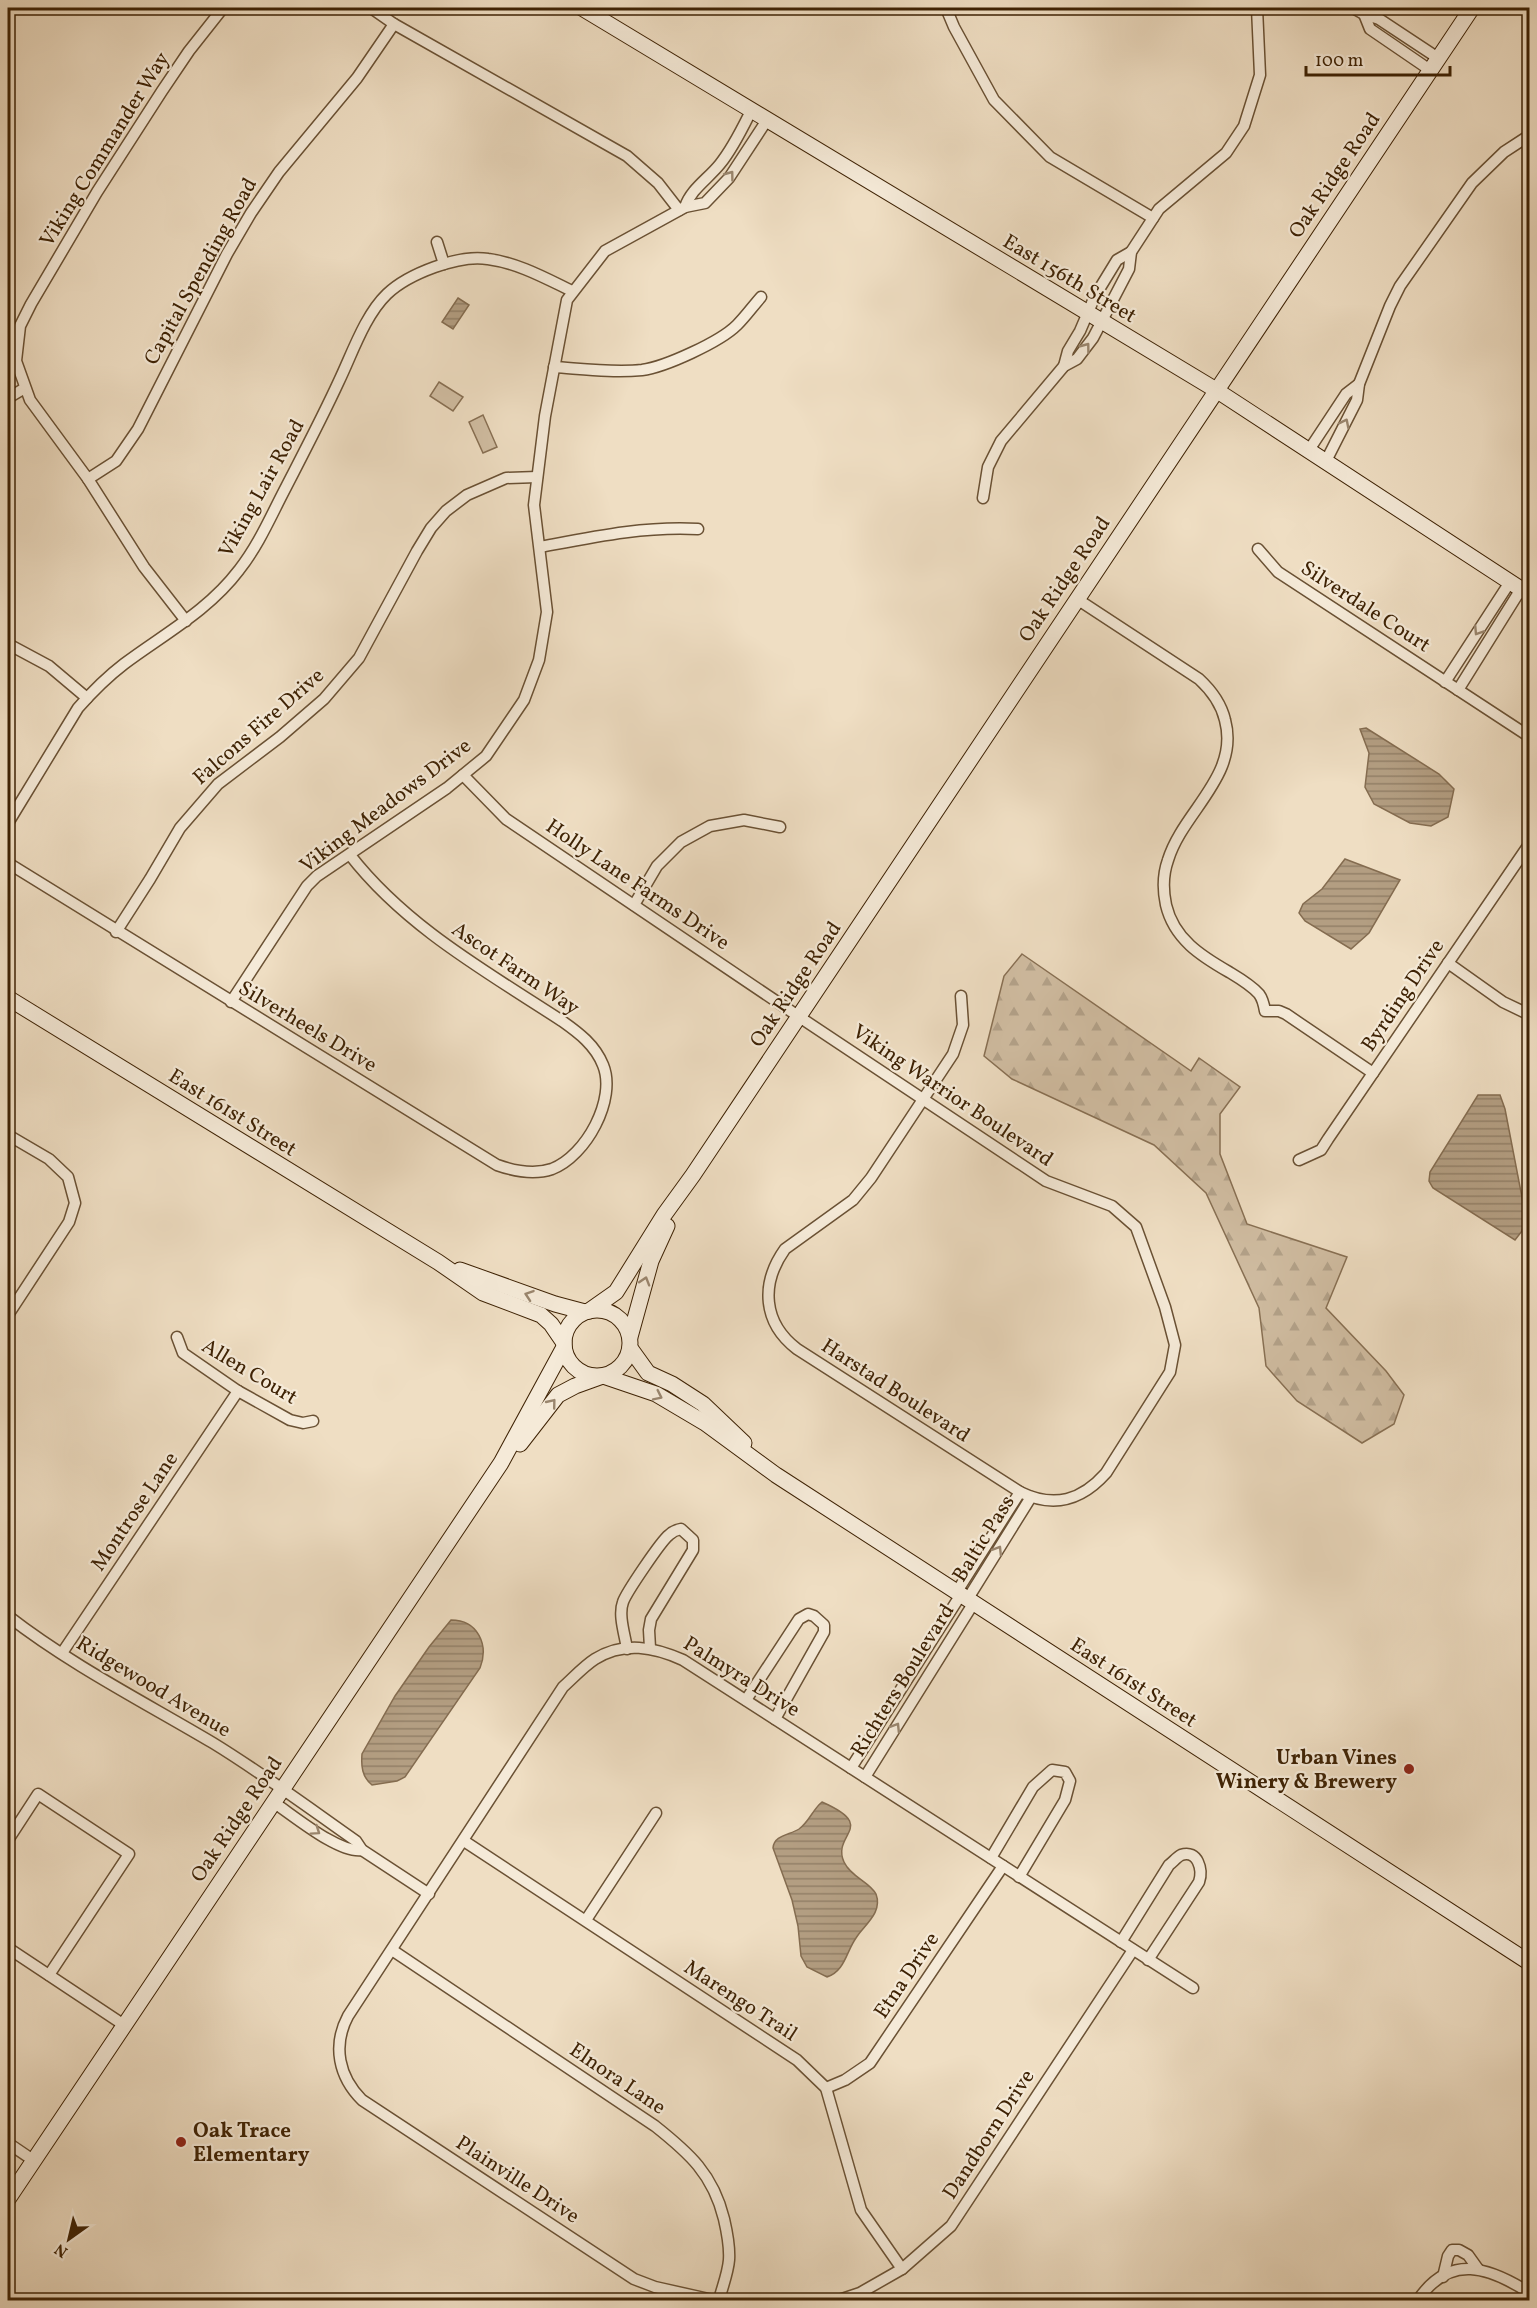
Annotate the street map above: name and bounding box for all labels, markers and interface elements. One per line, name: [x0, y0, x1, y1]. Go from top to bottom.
scale bar: [1306, 39, 1450, 77]
street label: Viking Commander Way: [33, 46, 177, 253]
text: 100 m: [1315, 49, 1364, 74]
street label: Oak Ridge Road: [1282, 107, 1388, 245]
one-way arrow: [723, 171, 734, 182]
street label: Capital Spending Road: [138, 173, 265, 371]
street label: East 156th Street: [997, 228, 1142, 331]
one-way arrow: [1079, 343, 1090, 354]
street label: Viking Lair Road: [212, 414, 312, 563]
one-way arrow: [1338, 419, 1349, 430]
street label: Oak Ridge Road: [1012, 511, 1118, 649]
street label: Silverdale Court: [1295, 554, 1436, 660]
one-way arrow: [1475, 625, 1486, 636]
street label: Falcons Fire Drive: [187, 662, 331, 792]
street label: Viking Meadows Drive: [294, 732, 478, 880]
street label: Holly Lane Farms Drive: [539, 813, 735, 958]
street label: Ascot Farm Way: [445, 916, 585, 1023]
street label: Oak Ridge Road: [743, 916, 849, 1054]
street label: Byrding Drive: [1355, 934, 1452, 1058]
street label: Silverheels Drive: [232, 974, 382, 1080]
street label: Viking Warrior Boulevard: [846, 1018, 1058, 1174]
street label: East 161st Street: [163, 1062, 302, 1164]
one-way arrow: [638, 1276, 650, 1287]
one-way arrow: [525, 1290, 535, 1303]
street label: Allen Court: [196, 1332, 303, 1412]
street label: Harstad Boulevard: [815, 1332, 975, 1450]
one-way arrow: [651, 1389, 662, 1401]
one-way arrow: [545, 1399, 556, 1410]
street label: Montrose Lane: [85, 1446, 186, 1577]
street label: Baltic Pass: [946, 1490, 1022, 1588]
one-way arrow: [991, 1546, 1002, 1557]
street label: Richters Boulevard: [844, 1599, 962, 1763]
street label: Ridgewood Avenue: [70, 1629, 236, 1745]
street label: Palmyra Drive: [677, 1630, 805, 1725]
street label: East 161st Street: [1064, 1631, 1202, 1735]
one-way arrow: [888, 1723, 900, 1733]
place label: Urban Vines Winery & Brewery: [1216, 1744, 1397, 1797]
street label: Oak Ridge Road: [184, 1751, 290, 1889]
marker: Urban Vines Winery & Brewery: [1402, 1762, 1416, 1776]
one-way arrow: [310, 1823, 320, 1835]
street label: Etna Drive: [868, 1927, 947, 2025]
street label: Marengo Trail: [678, 1954, 803, 2049]
street label: Elnora Lane: [563, 2036, 671, 2122]
street label: Dandborn Drive: [936, 2064, 1042, 2205]
place label: Oak Trace Elementary: [193, 2117, 310, 2170]
street label: Plainville Drive: [450, 2129, 585, 2231]
marker: Oak Trace Elementary: [174, 2135, 188, 2149]
north arrow: [39, 2209, 99, 2269]
text: N: [50, 2237, 73, 2262]

